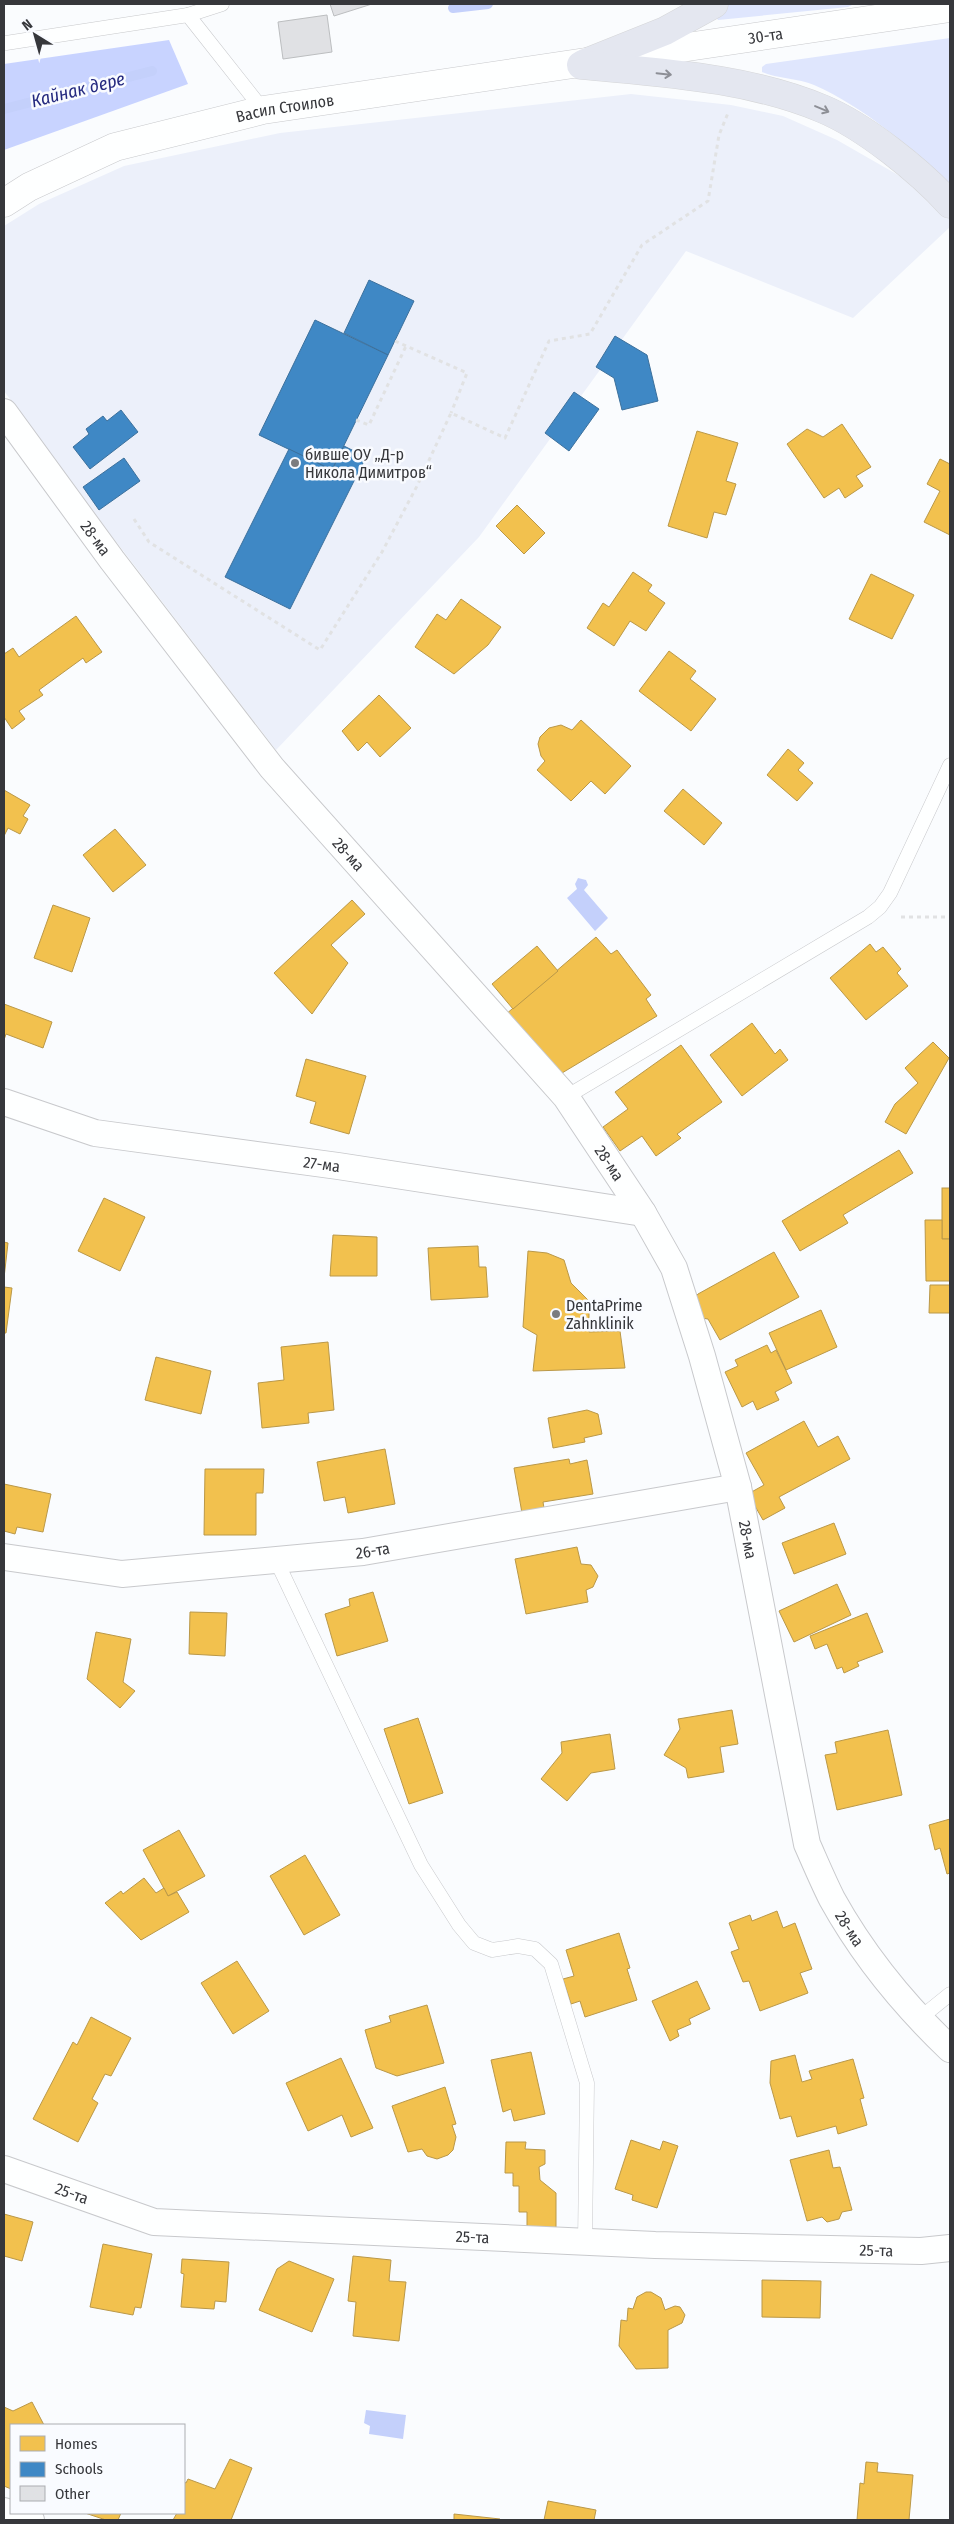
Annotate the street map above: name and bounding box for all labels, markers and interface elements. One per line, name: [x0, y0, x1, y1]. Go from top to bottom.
north arrow: [10, 10, 60, 60]
text: N: [19, 16, 36, 34]
street label: 30-та: [747, 24, 784, 48]
water label: Кайнак дере: [29, 68, 128, 112]
one-way arrow: [656, 69, 672, 79]
street label: Васил Стоилов: [234, 91, 335, 126]
one-way arrow: [814, 105, 829, 115]
place label: бивше ОУ „Д-р Никола Димитров“: [305, 445, 432, 482]
marker: бивше ОУ „Д-р Никола Димитров“: [289, 457, 301, 469]
street label: 28-ма: [77, 517, 115, 560]
street label: 28-ма: [329, 834, 369, 875]
street label: 28-ма: [591, 1142, 628, 1185]
street label: 27-ма: [302, 1152, 341, 1176]
place label: DentaPrime Zahnklinik: [566, 1296, 643, 1333]
marker: DentaPrime Zahnklinik: [550, 1308, 562, 1320]
street label: 28-ма: [735, 1519, 761, 1561]
street label: 26-та: [355, 1539, 391, 1563]
street label: 28-ма: [831, 1908, 868, 1950]
street label: 25-та: [53, 2179, 91, 2208]
street label: 25-та: [455, 2227, 490, 2247]
street label: 25-та: [859, 2241, 894, 2260]
legend: [10, 2424, 185, 2514]
text: Homes: [55, 2435, 97, 2453]
text: Schools: [55, 2460, 103, 2478]
text: Other: [55, 2485, 91, 2503]

